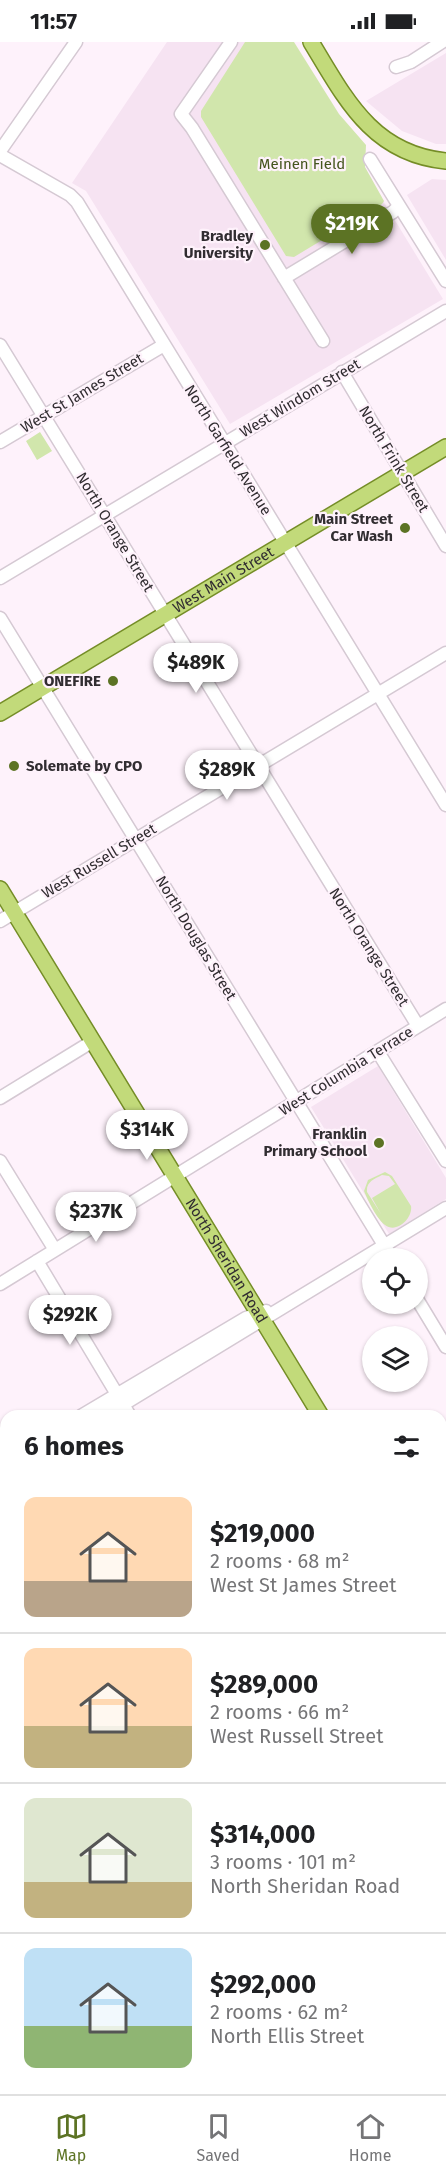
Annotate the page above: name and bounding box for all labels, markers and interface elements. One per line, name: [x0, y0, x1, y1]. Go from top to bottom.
text: 11:57: [30, 8, 77, 35]
park label: Meinen Field: [259, 155, 345, 173]
pin: $219K: [310, 204, 394, 255]
text: $219K: [325, 211, 379, 235]
place label: Bradley University: [184, 227, 253, 262]
marker: Bradley University: [258, 238, 272, 252]
street label: West St James Street: [17, 349, 147, 437]
street label: West Windom Street: [236, 355, 364, 441]
street label: North Garfield Avenue: [181, 382, 275, 518]
street label: North Frink Street: [355, 403, 433, 516]
street label: North Orange Street: [72, 469, 158, 595]
place label: Main Street Car Wash: [314, 510, 393, 545]
marker: Main Street Car Wash: [398, 521, 412, 535]
street label: West Main Street: [170, 542, 278, 617]
pin: $489K: [154, 643, 238, 694]
text: $489K: [167, 650, 225, 674]
place label: ONEFIRE: [44, 672, 101, 690]
marker: ONEFIRE: [106, 674, 120, 688]
pin: $289K: [185, 750, 269, 801]
place label: Solemate by CPO: [26, 757, 142, 775]
text: $289K: [199, 757, 255, 781]
marker: Solemate by CPO: [7, 759, 21, 773]
street label: West Russell Street: [39, 819, 160, 902]
street label: North Douglas Street: [152, 873, 241, 1004]
street label: North Orange Street: [325, 885, 413, 1010]
street label: West Columbia Terrace: [276, 1022, 416, 1120]
pin: $314K: [105, 1110, 189, 1161]
text: $314K: [120, 1117, 174, 1141]
place label: Franklin Primary School: [263, 1125, 368, 1160]
marker: Franklin Primary School: [372, 1136, 386, 1150]
pin: $237K: [54, 1192, 138, 1243]
street label: North Sheridan Road: [181, 1195, 271, 1326]
text: $237K: [69, 1199, 123, 1223]
map controls: [362, 1248, 428, 1392]
button: locate: [362, 1248, 428, 1314]
pin: $292K: [28, 1295, 112, 1346]
text: $292K: [43, 1302, 97, 1326]
button: layers: [362, 1326, 428, 1392]
icon: filters: [390, 1430, 423, 1463]
text: 6 homes: [24, 1431, 124, 1462]
text: $219,000: [210, 1518, 315, 1549]
icon: home: [72, 1521, 144, 1593]
text: 2 rooms · 68 m²: [210, 1549, 350, 1573]
text: West St James Street: [210, 1573, 396, 1597]
text: $289,000: [210, 1669, 318, 1700]
icon: home: [72, 1672, 144, 1744]
text: 2 rooms · 66 m²: [210, 1700, 349, 1724]
text: West Russell Street: [210, 1724, 383, 1748]
text: $314,000: [210, 1819, 315, 1850]
icon: home: [72, 1822, 144, 1894]
text: 3 rooms · 101 m²: [210, 1850, 356, 1874]
text: North Sheridan Road: [210, 1874, 400, 1898]
text: $292,000: [210, 1969, 316, 2000]
icon: home: [72, 1972, 144, 2044]
text: 2 rooms · 62 m²: [210, 2000, 348, 2024]
text: North Ellis Street: [210, 2024, 364, 2048]
tab: Map: [55, 2110, 88, 2165]
tab: Saved: [197, 2110, 240, 2165]
tab: Home: [349, 2110, 391, 2165]

